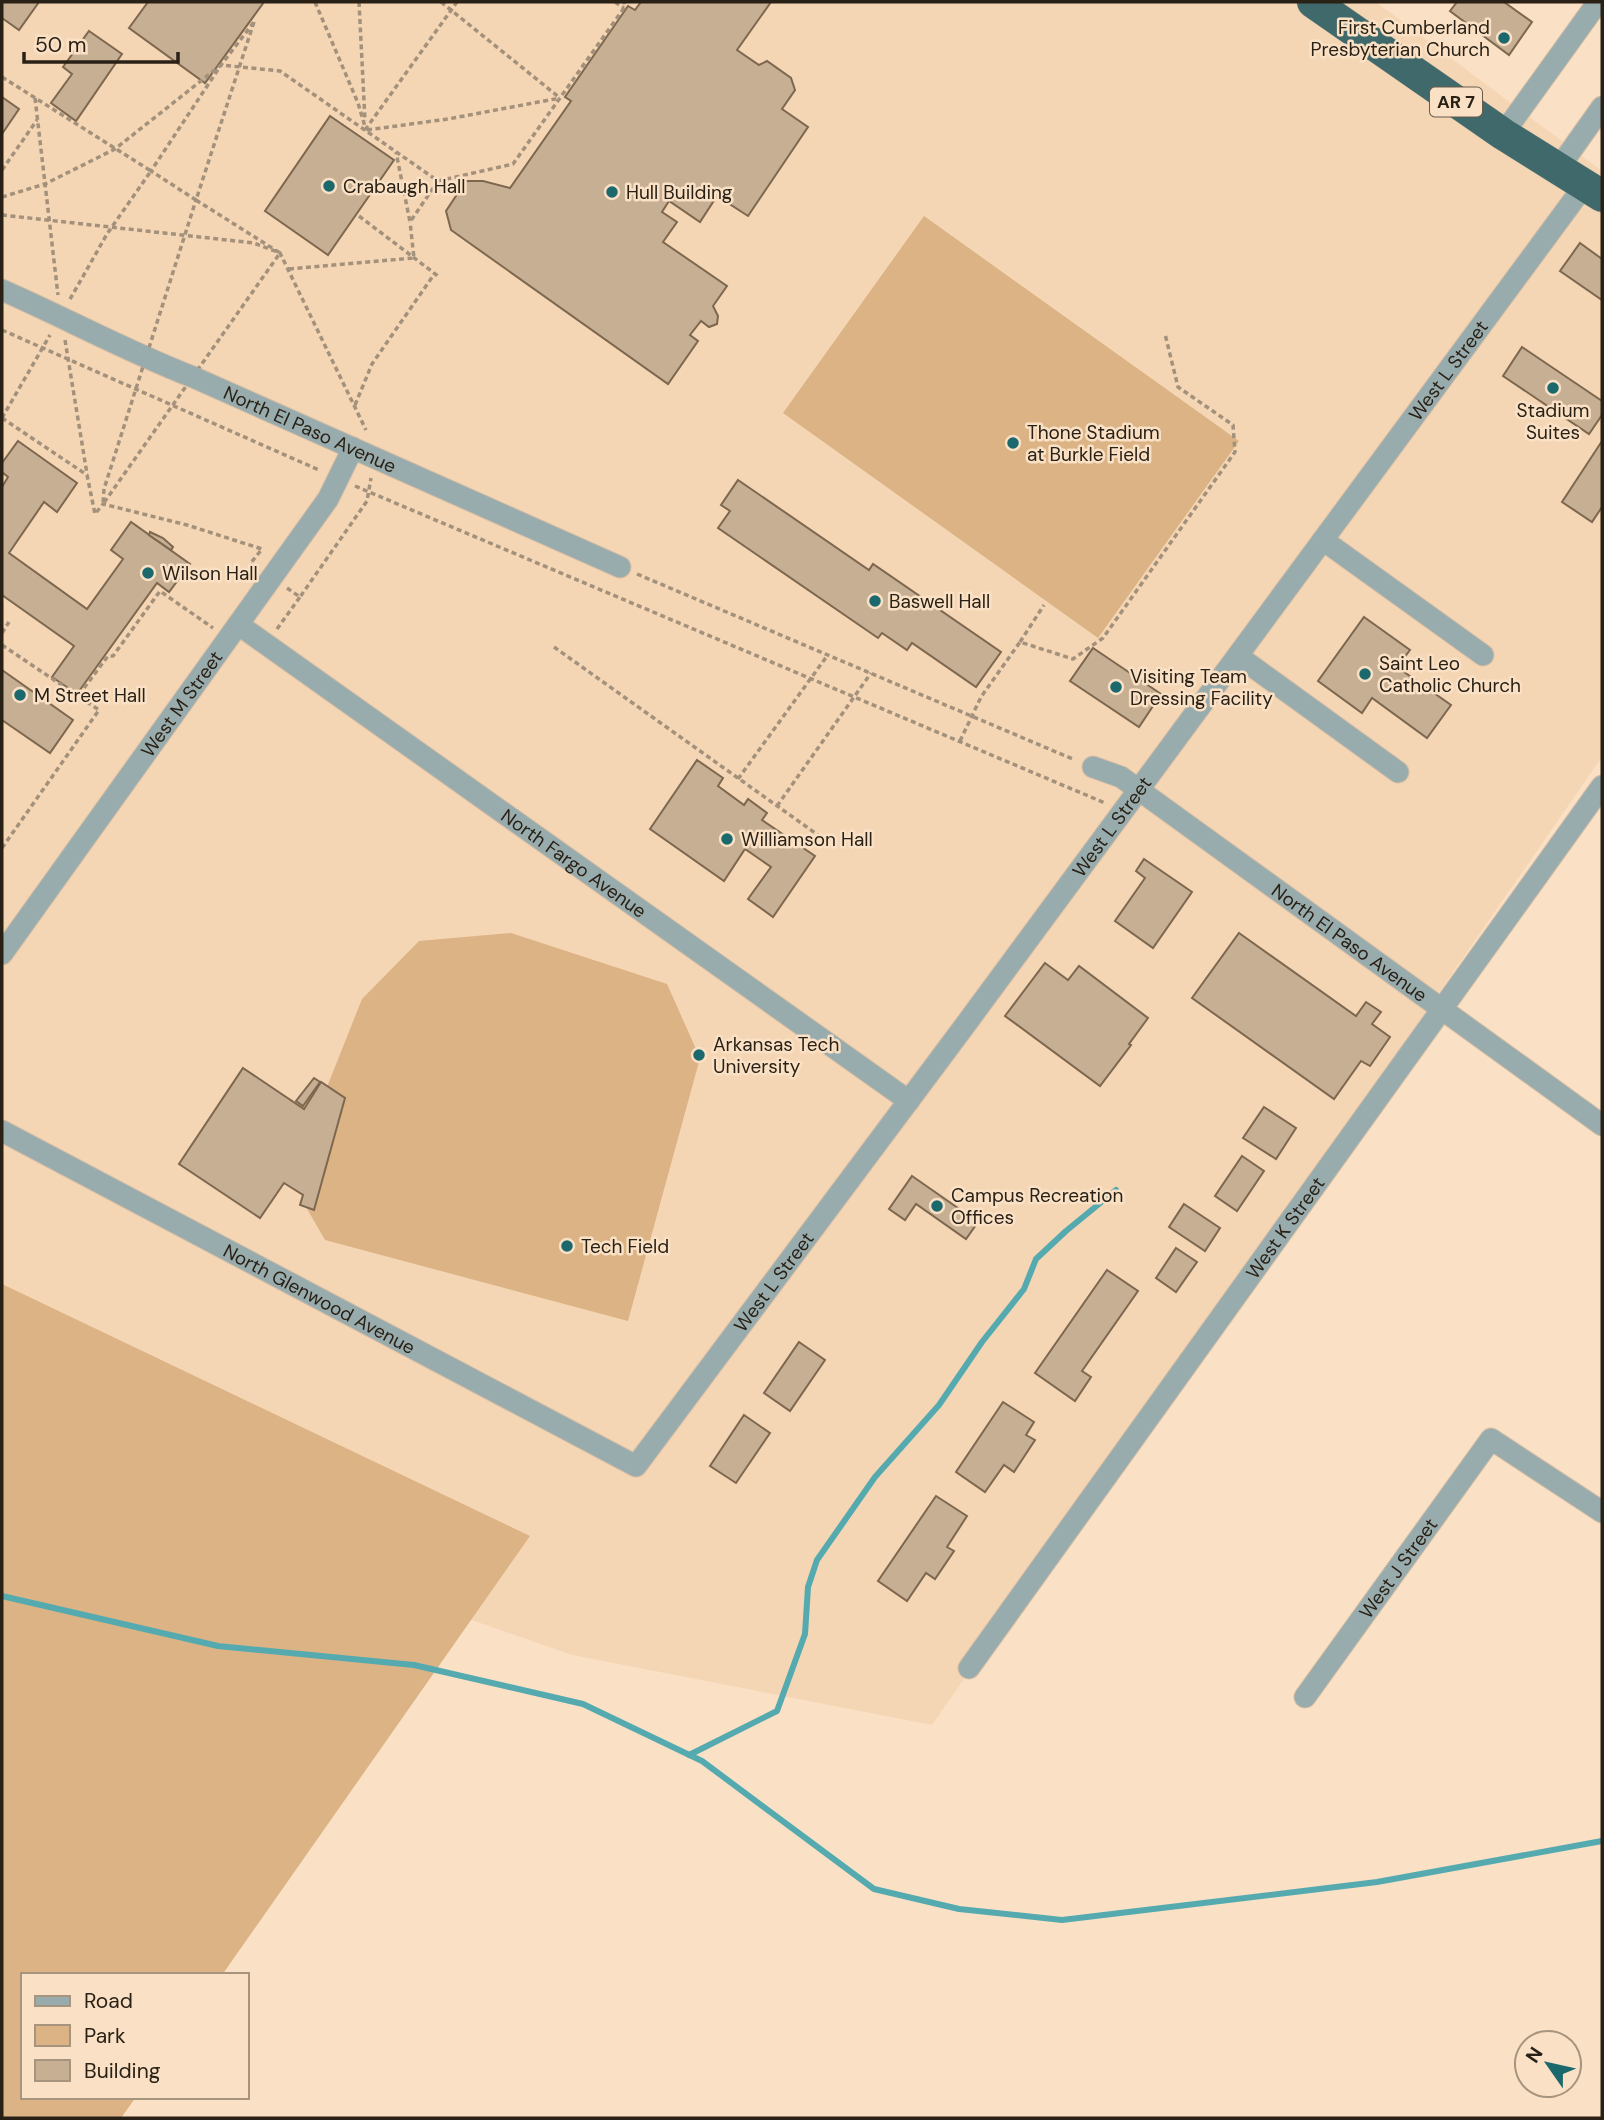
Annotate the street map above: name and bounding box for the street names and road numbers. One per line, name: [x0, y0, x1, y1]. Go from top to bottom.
road number: AR 7: [1430, 88, 1482, 116]
street label: West L Street: [1403, 315, 1494, 426]
street label: North El Paso Avenue: [220, 380, 400, 479]
street label: West M Street: [135, 646, 228, 762]
street label: West L Street: [1067, 772, 1157, 882]
street label: North Fargo Avenue: [496, 803, 651, 924]
street label: North El Paso Avenue: [1267, 878, 1432, 1008]
street label: West K Street: [1240, 1172, 1331, 1284]
street label: West L Street: [728, 1227, 820, 1337]
street label: North Glenwood Avenue: [219, 1238, 419, 1360]
street label: West J Street: [1354, 1513, 1443, 1624]

